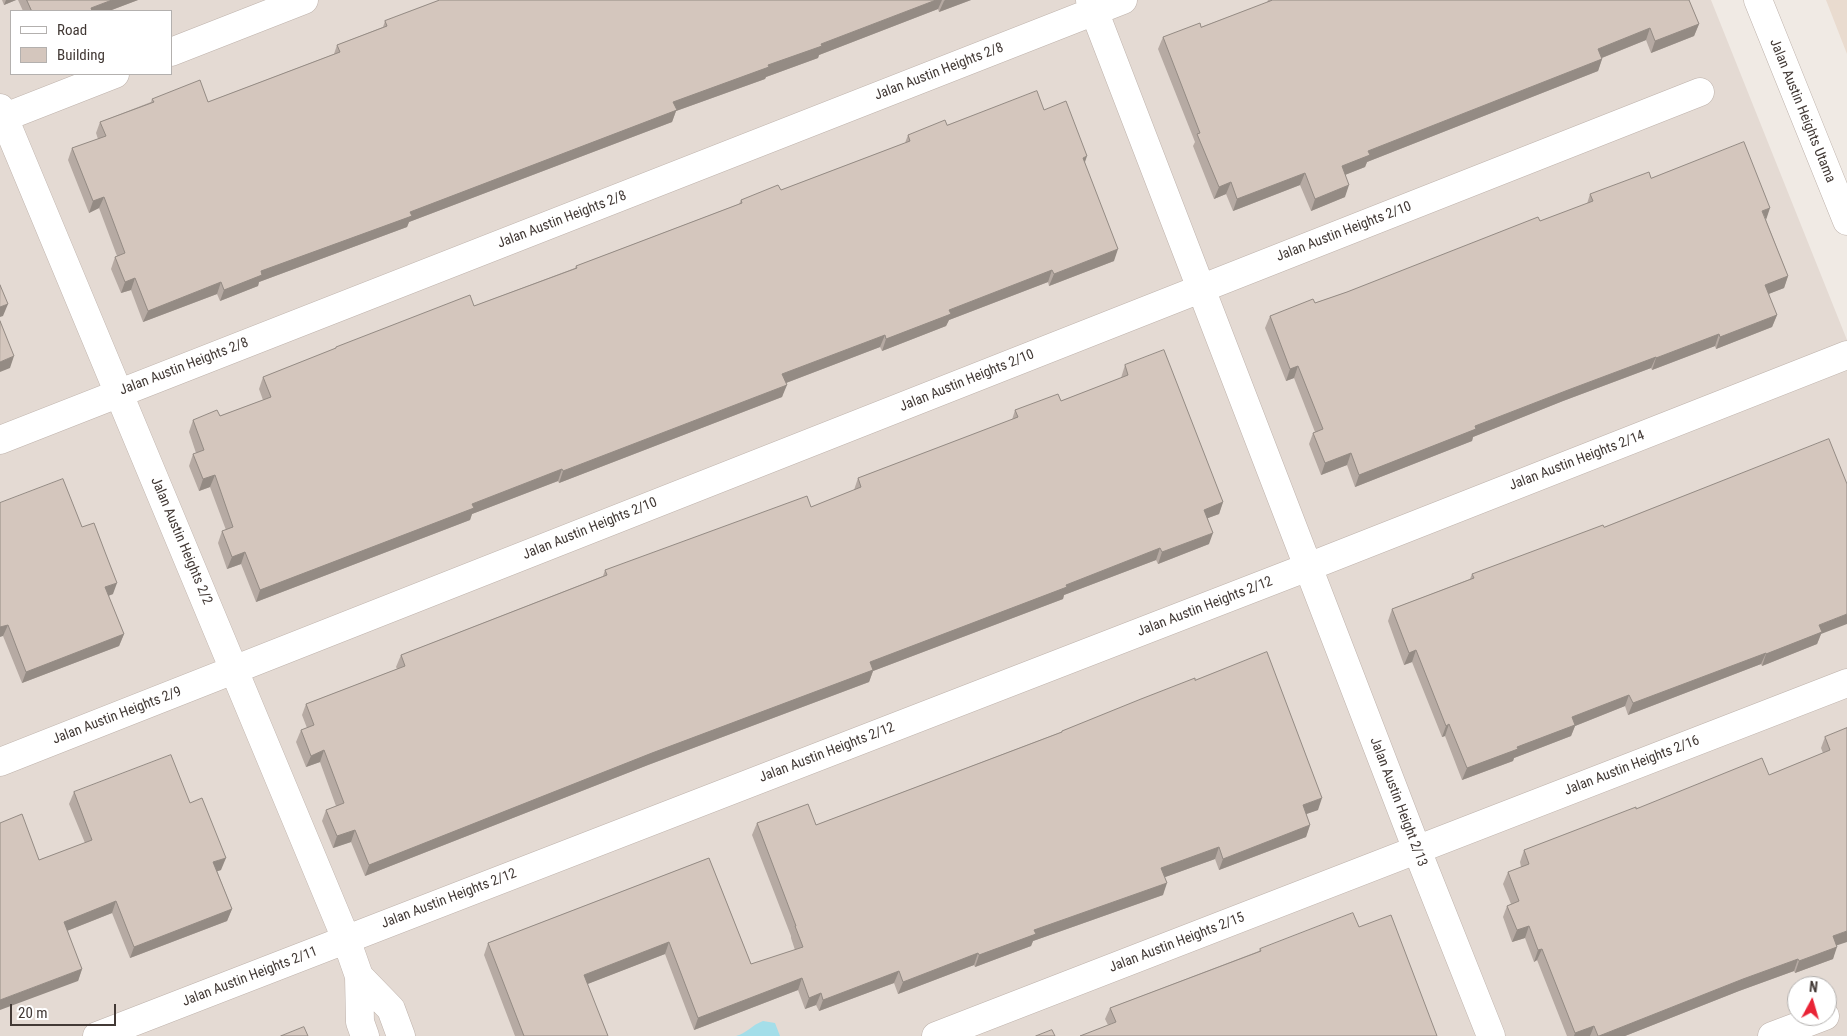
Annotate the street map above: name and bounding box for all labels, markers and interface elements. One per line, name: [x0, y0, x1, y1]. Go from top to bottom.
legend: [10, 10, 172, 75]
text: Road: [57, 21, 87, 39]
street label: Jalan Austin Heights Utama: [1765, 37, 1839, 185]
street label: Jalan Austin Heights 2/8: [872, 40, 1006, 104]
text: Building: [57, 46, 105, 64]
street label: Jalan Austin Heights 2/8: [495, 188, 629, 252]
street label: Jalan Austin Heights 2/10: [1274, 198, 1414, 266]
street label: Jalan Austin Heights 2/8: [117, 335, 251, 399]
street label: Jalan Austin Heights 2/10: [897, 346, 1037, 416]
street label: Jalan Austin Heights 2/14: [1507, 427, 1647, 495]
street label: Jalan Austin Heights 2/2: [147, 475, 215, 607]
street label: Jalan Austin Heights 2/10: [520, 494, 660, 564]
street label: Jalan Austin Heights 2/12: [1135, 573, 1275, 641]
street label: Jalan Austin Heights 2/9: [50, 684, 184, 748]
street label: Jalan Austin Heights 2/12: [757, 719, 897, 787]
street label: Jalan Austin Heights 2/16: [1562, 732, 1702, 800]
street label: Jalan Austin Height 2/13: [1366, 735, 1430, 869]
street label: Jalan Austin Heights 2/12: [379, 865, 519, 933]
street label: Jalan Austin Heights 2/15: [1107, 909, 1247, 977]
street label: Jalan Austin Heights 2/11: [180, 943, 320, 1011]
north arrow: [1787, 976, 1837, 1026]
text: N: [1808, 979, 1819, 995]
scale bar: [12, 994, 119, 1026]
text: 20 m: [18, 1004, 48, 1022]

